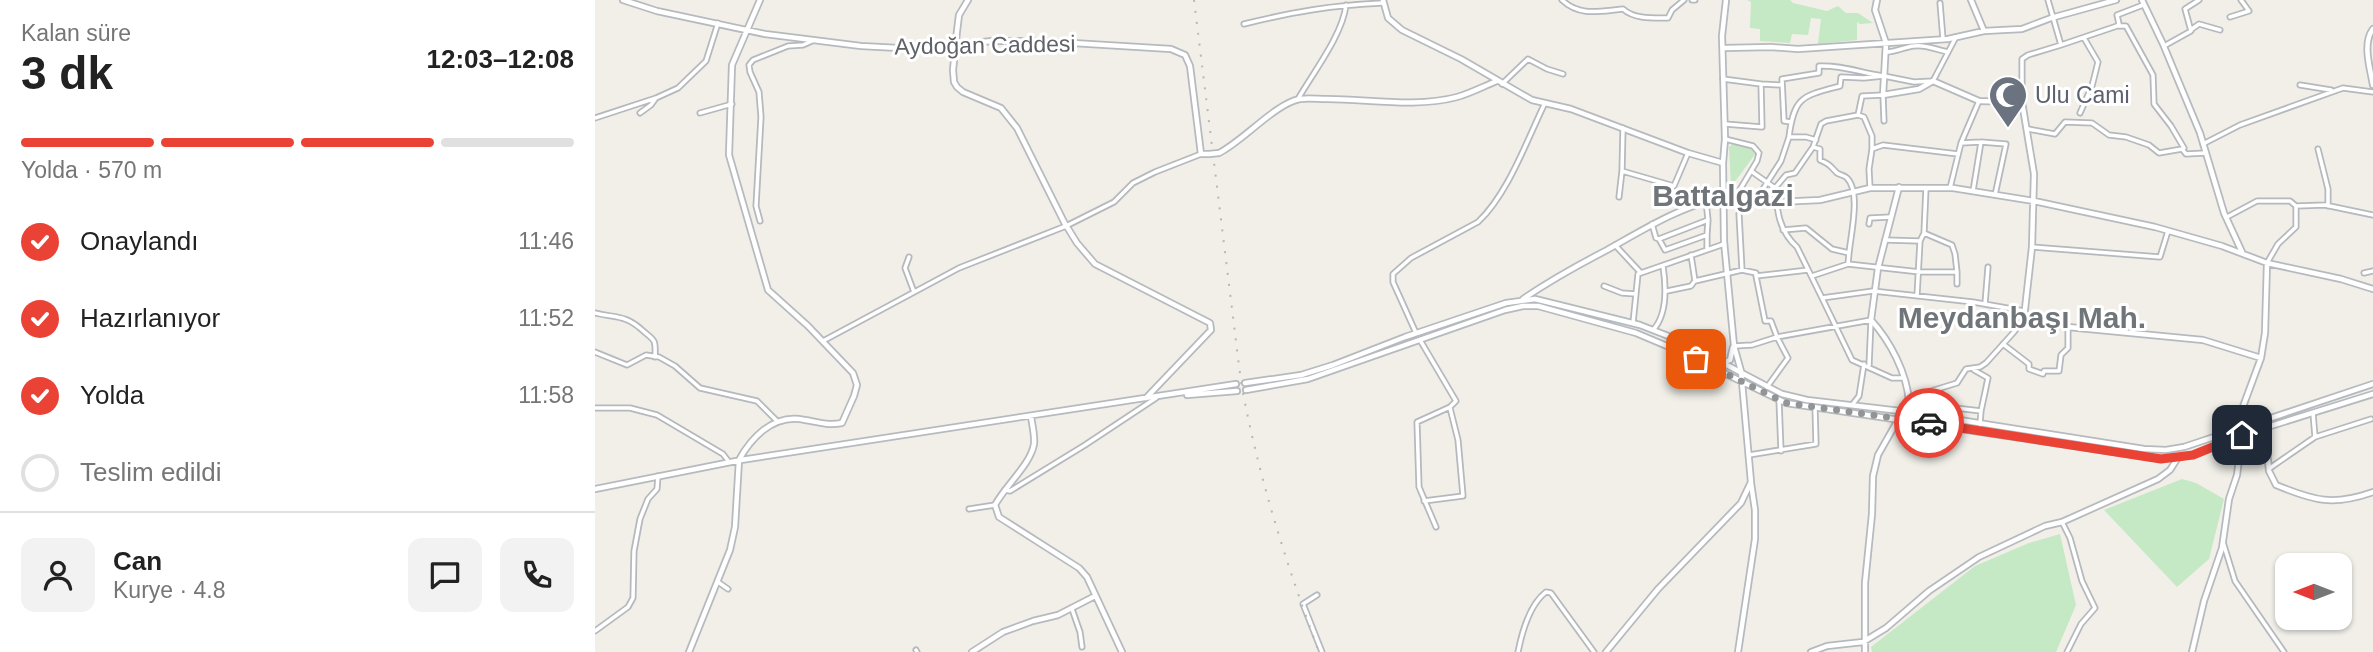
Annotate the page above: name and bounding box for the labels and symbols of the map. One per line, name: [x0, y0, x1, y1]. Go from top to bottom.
street label: Aydoğan Caddesi: [894, 30, 1076, 60]
mosque icon: Ulu Cami: [1987, 74, 2029, 129]
place label: Ulu Cami: [2035, 82, 2130, 108]
district label: Battalgazi: [1652, 179, 1794, 212]
district label: Meydanbaşı Mah.: [1898, 301, 2146, 334]
pin: [1666, 329, 1726, 389]
courier: [1894, 388, 1964, 458]
pin: [2212, 405, 2272, 465]
north arrow: [2275, 553, 2352, 630]

